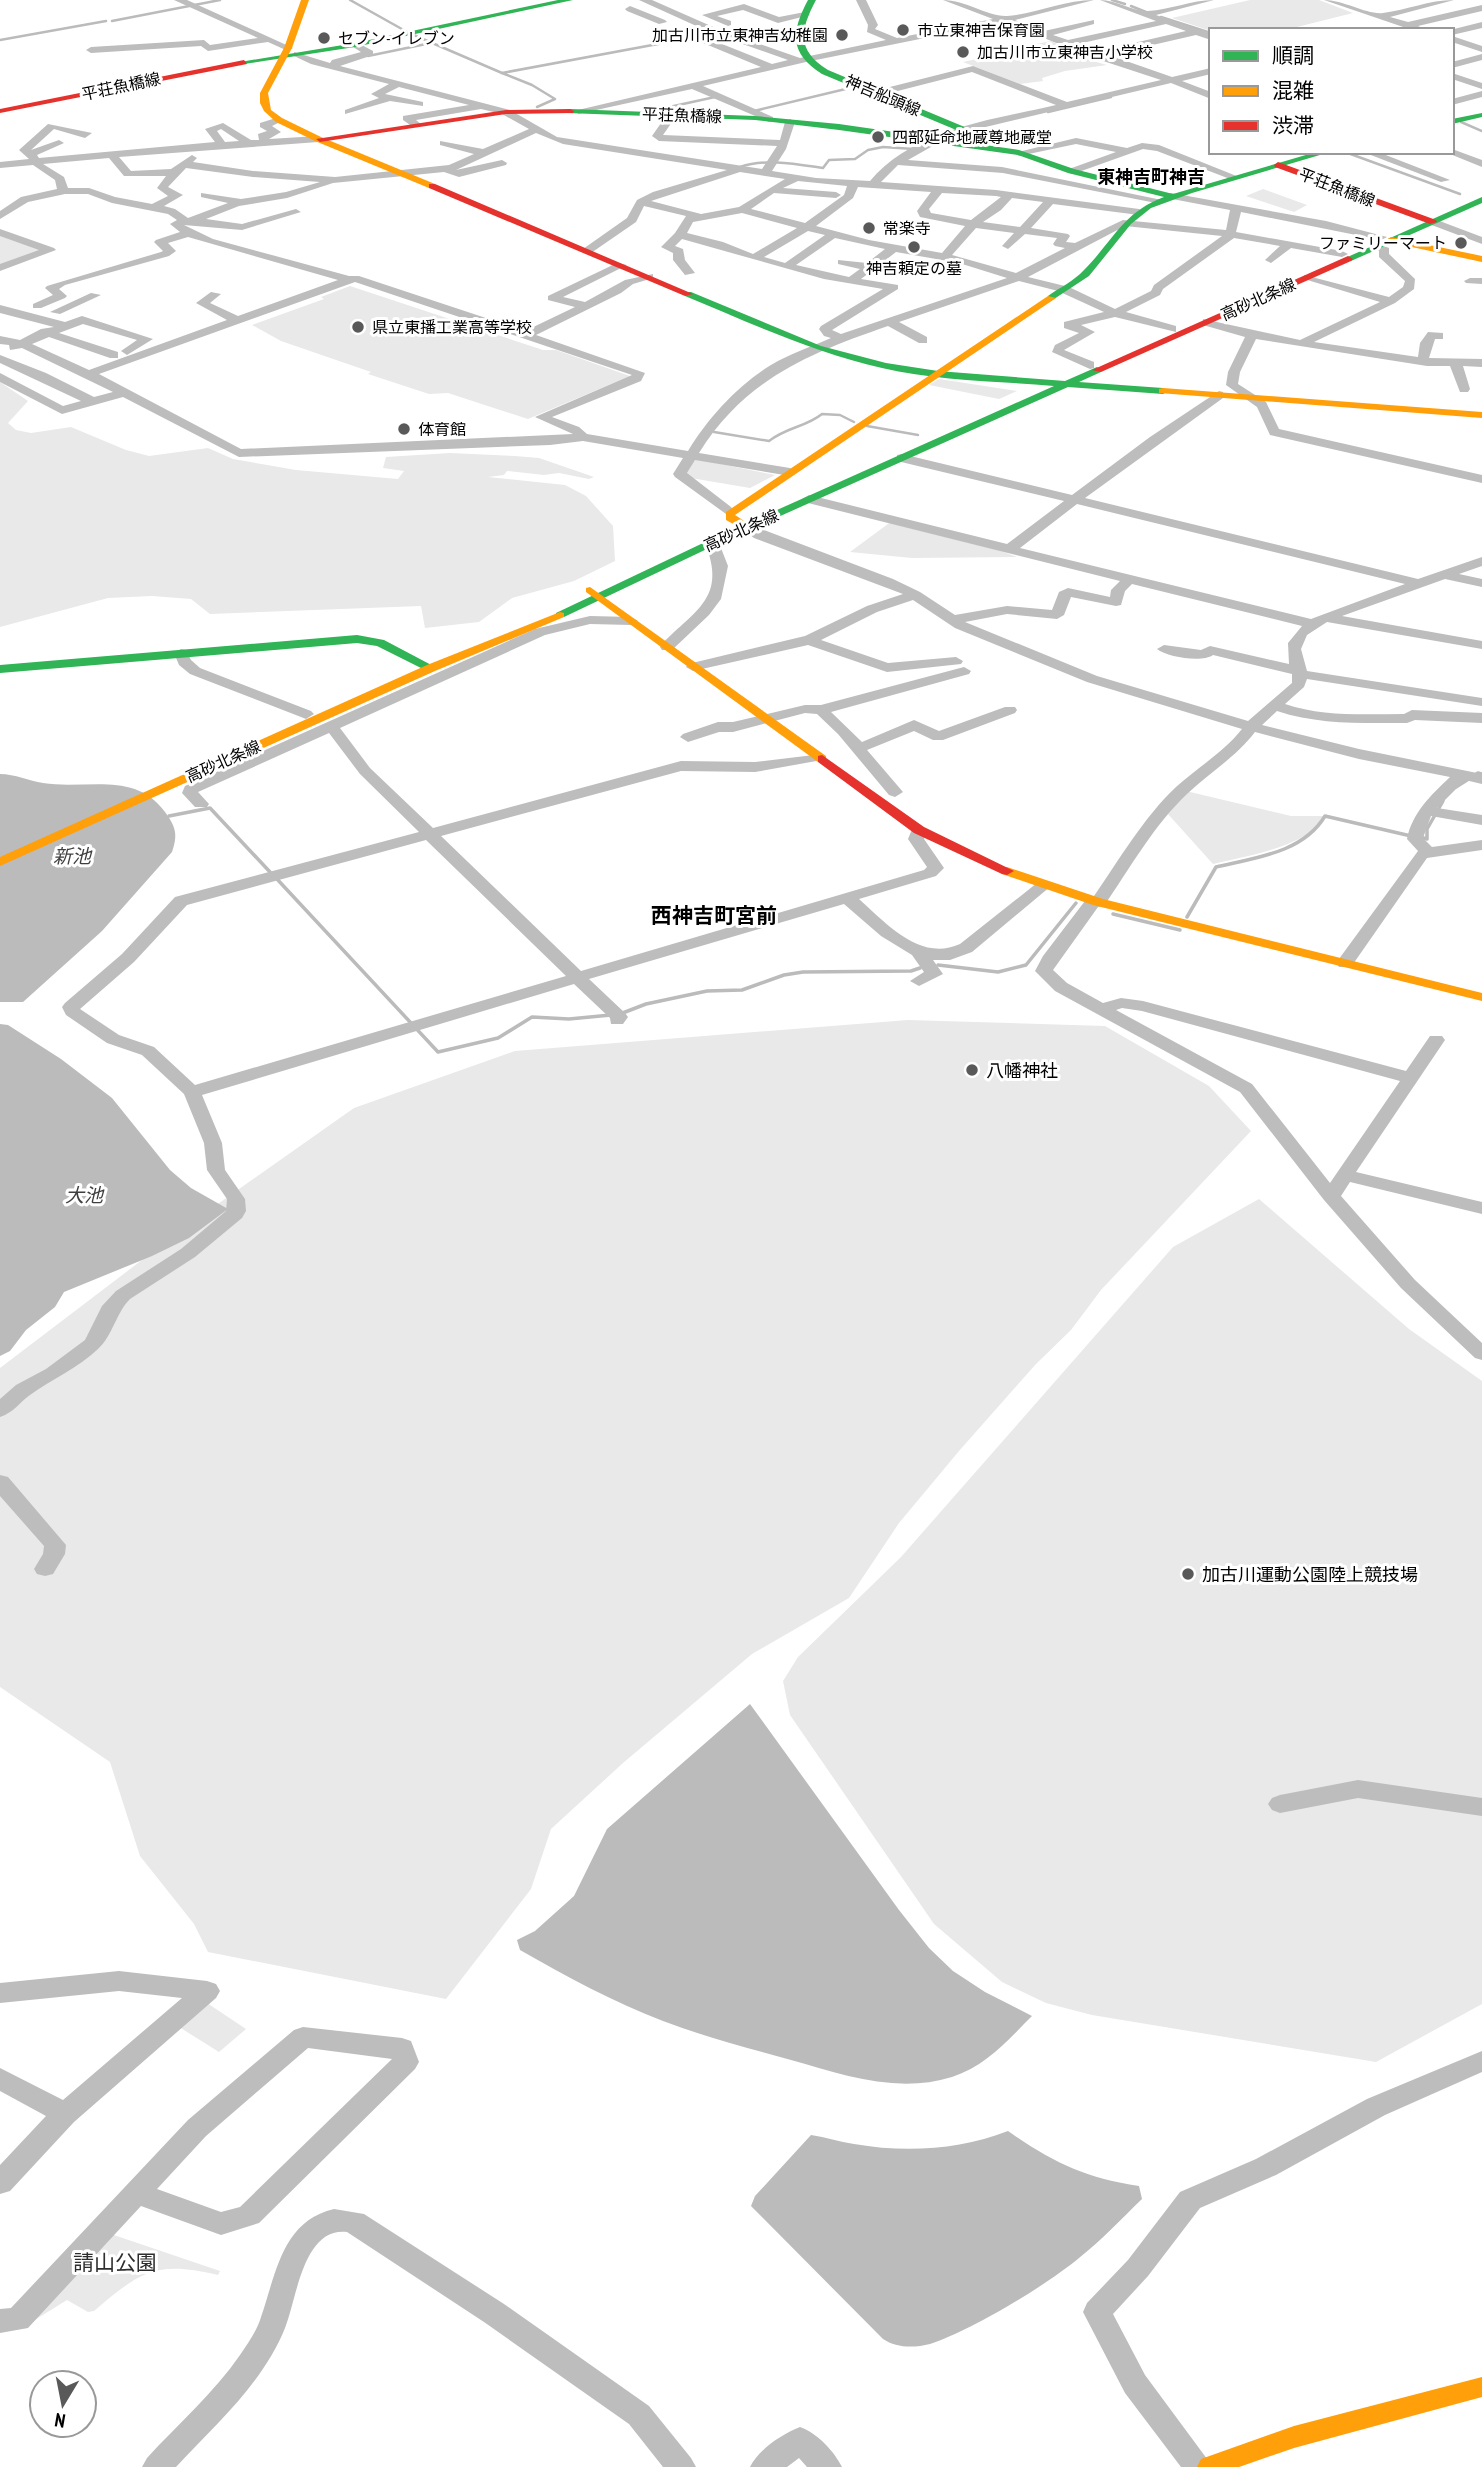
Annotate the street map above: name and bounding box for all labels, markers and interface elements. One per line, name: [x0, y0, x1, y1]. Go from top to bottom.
place label: 市立東神吉保育園: [917, 20, 1045, 40]
marker: 市立東神吉保育園: [895, 22, 911, 38]
place label: 加古川市立東神吉幼稚園: [652, 25, 828, 45]
marker: 加古川市立東神吉幼稚園: [834, 27, 850, 43]
place label: セブン-イレブン: [338, 28, 455, 48]
legend: [1209, 28, 1454, 154]
marker: セブン-イレブン: [316, 30, 332, 46]
place label: 加古川市立東神吉小学校: [977, 42, 1153, 62]
text: 順調: [1272, 42, 1314, 69]
marker: 加古川市立東神吉小学校: [955, 44, 971, 60]
street label: 平荘魚橋線: [80, 68, 162, 104]
street label: 神吉船頭線: [842, 70, 924, 120]
text: 混雑: [1272, 77, 1314, 104]
street label: 平荘魚橋線: [642, 104, 722, 126]
text: 渋滞: [1272, 112, 1314, 139]
place label: 四部延命地蔵尊地蔵堂: [892, 127, 1052, 147]
marker: 四部延命地蔵尊地蔵堂: [870, 129, 886, 145]
street label: 平荘魚橋線: [1296, 163, 1378, 211]
district label: 東神吉町神吉: [1097, 165, 1205, 188]
place label: 常楽寺: [883, 218, 931, 238]
marker: 常楽寺: [861, 220, 877, 236]
place label: ファミリーマート: [1319, 233, 1447, 253]
marker: ファミリーマート: [1453, 235, 1469, 251]
marker: 神吉頼定の墓: [906, 239, 922, 255]
place label: 神吉頼定の墓: [866, 258, 962, 278]
street label: 高砂北条線: [1217, 274, 1299, 324]
place label: 県立東播工業高等学校: [372, 317, 532, 337]
marker: 県立東播工業高等学校: [350, 319, 366, 335]
place label: 体育館: [418, 419, 466, 439]
marker: 体育館: [396, 421, 412, 437]
street label: 高砂北条線: [700, 505, 782, 555]
street label: 高砂北条線: [182, 736, 264, 786]
water label: 新池: [53, 844, 93, 868]
district label: 西神吉町宮前: [651, 902, 777, 929]
place label: 八幡神社: [986, 1059, 1058, 1082]
marker: 八幡神社: [964, 1062, 980, 1078]
water label: 大池: [65, 1183, 105, 1207]
place label: 加古川運動公園陸上競技場: [1202, 1563, 1418, 1586]
marker: 加古川運動公園陸上競技場: [1180, 1566, 1196, 1582]
park label: 請山公園: [73, 2249, 157, 2276]
north arrow: [28, 2369, 98, 2439]
text: N: [53, 2408, 67, 2433]

